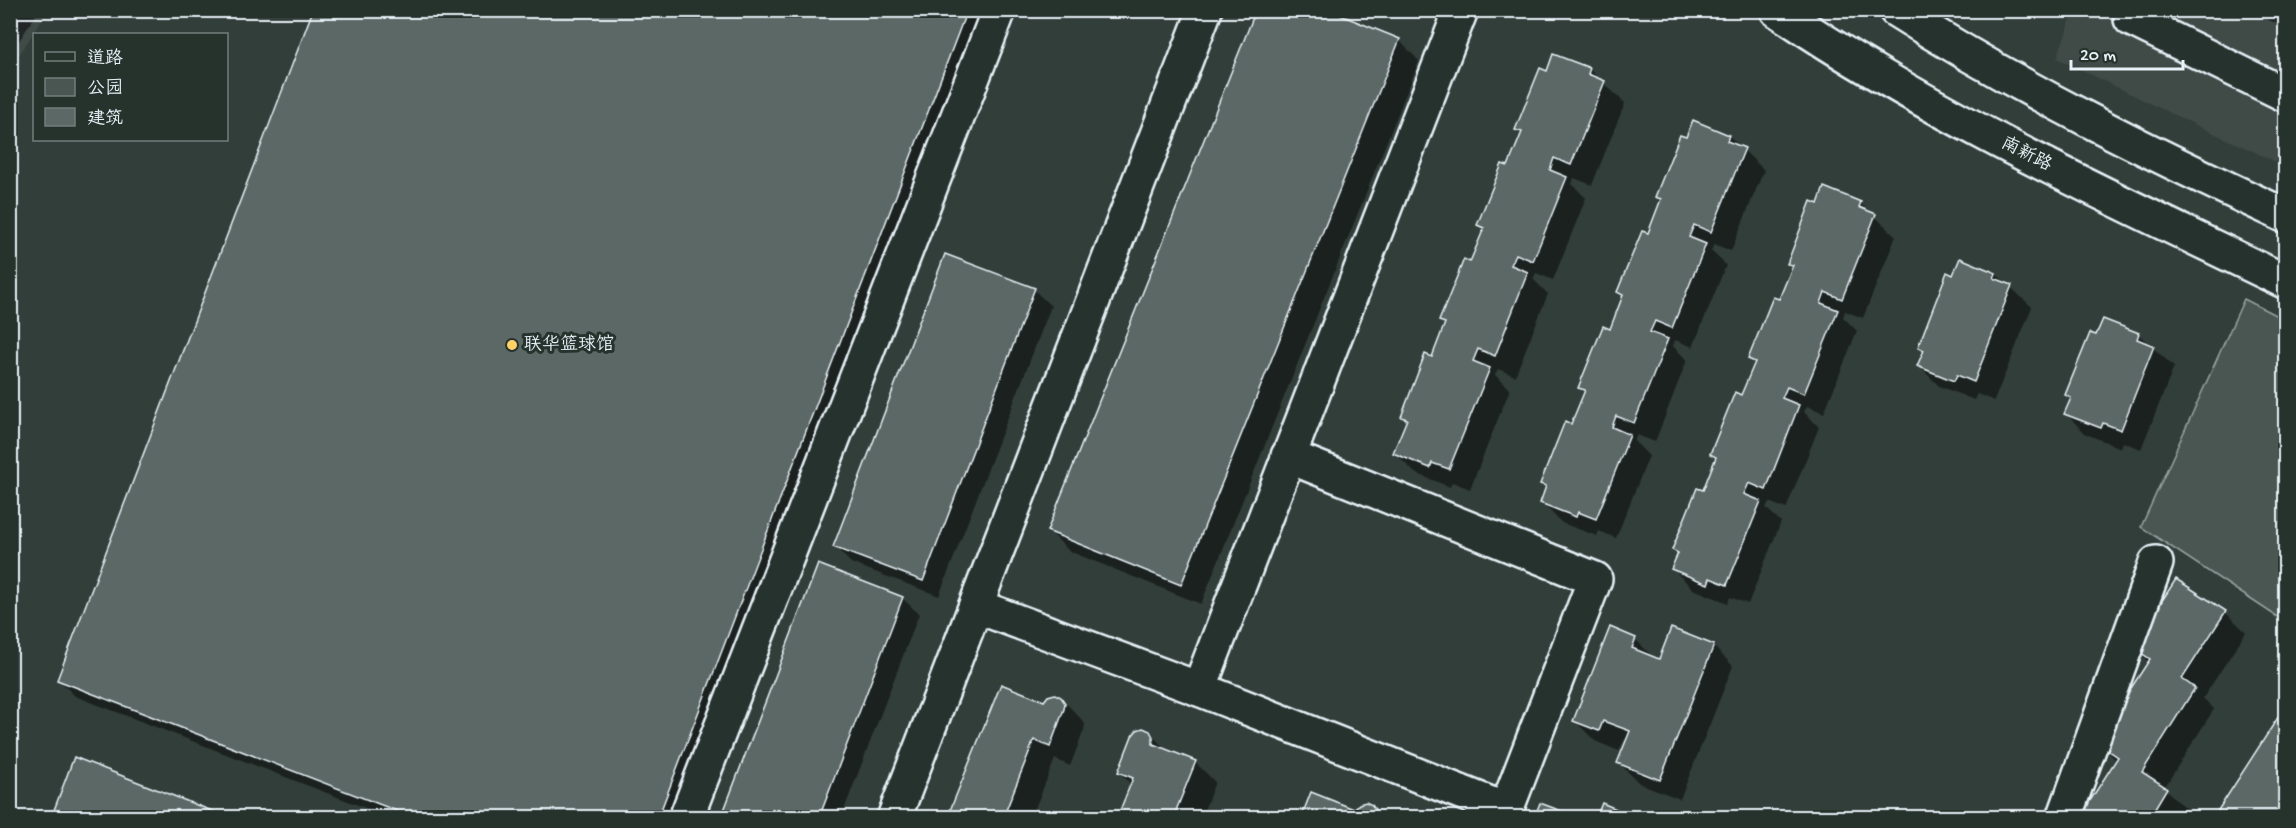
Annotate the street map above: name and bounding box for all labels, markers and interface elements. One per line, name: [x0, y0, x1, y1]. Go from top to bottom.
legend: [33, 33, 228, 141]
scale bar: [2071, 33, 2184, 71]
text: 20 m: [2080, 46, 2116, 67]
text: 道路: [87, 48, 123, 70]
text: 公园: [87, 78, 123, 100]
text: 建筑: [87, 108, 123, 130]
street label: 南新路: [1997, 132, 2055, 177]
place label: 联华篮球馆: [524, 334, 614, 356]
marker: 联华篮球馆: [505, 338, 519, 352]

